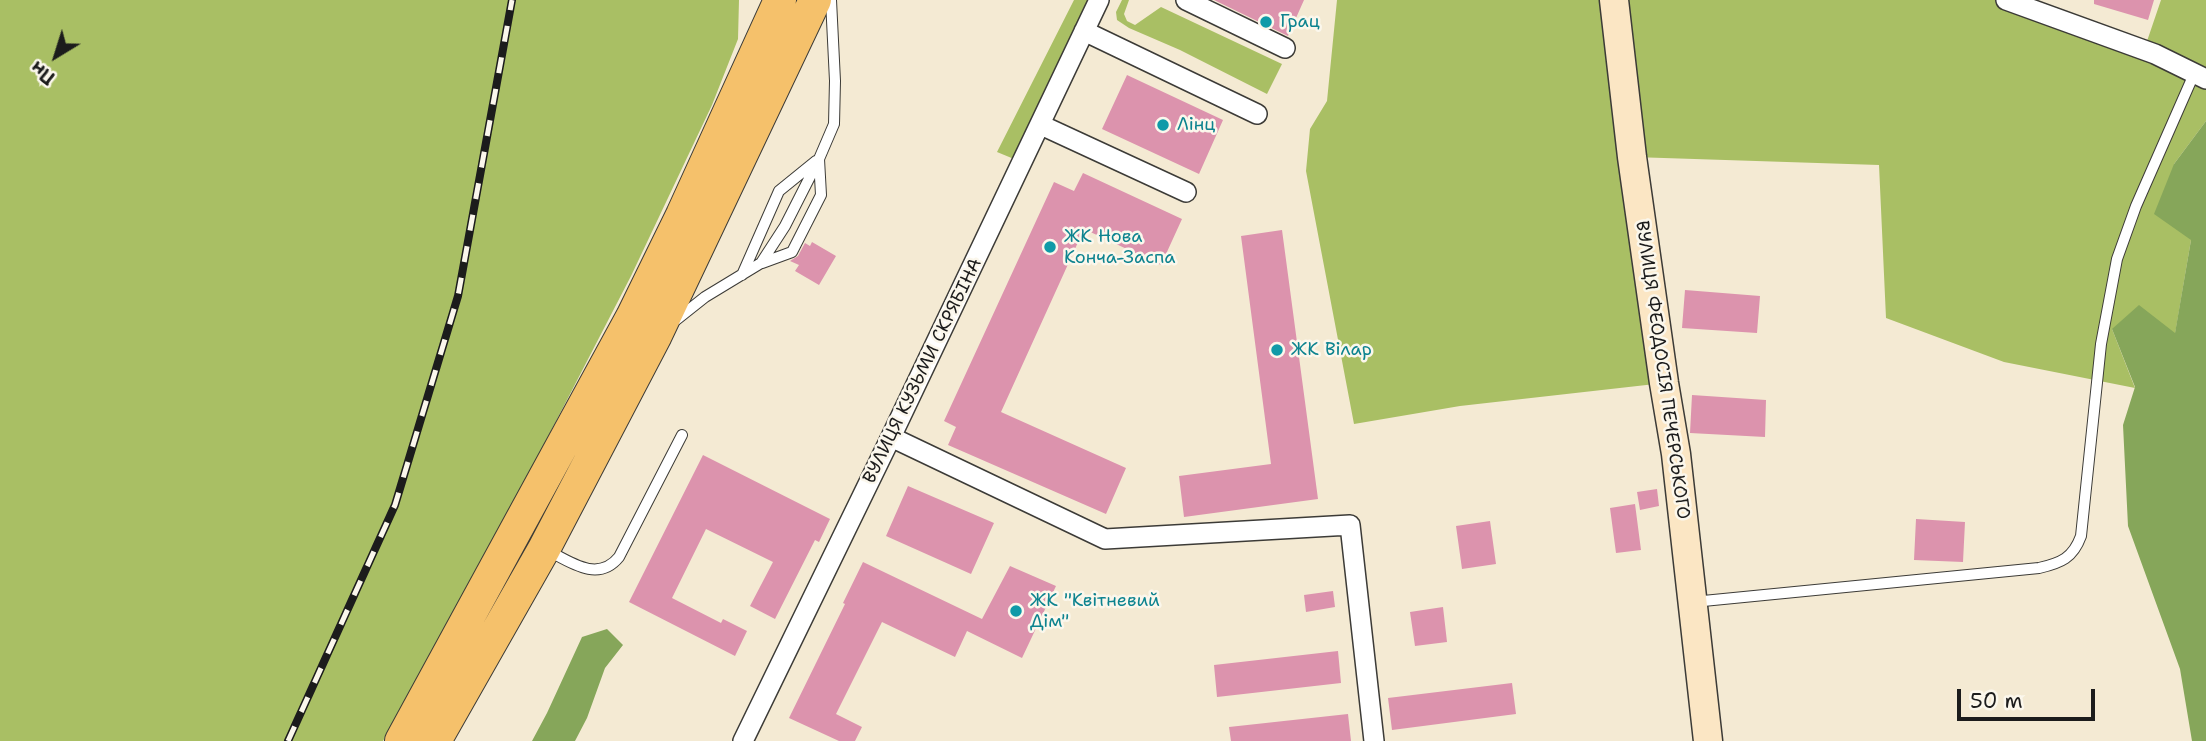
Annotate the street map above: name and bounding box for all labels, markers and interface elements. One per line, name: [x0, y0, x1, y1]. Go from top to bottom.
place label: Грац: [1280, 11, 1320, 33]
marker: Грац: [1258, 14, 1274, 30]
north arrow: [21, 21, 91, 91]
text: Пн: [25, 55, 60, 91]
place label: Лінц: [1177, 114, 1215, 136]
marker: Лінц: [1155, 117, 1171, 133]
street label: ВУЛИЦЯ ФЕОДОСІЯ ПЕЧЕРСЬКОГО: [1630, 219, 1694, 521]
place label: ЖК Нова Конча-Заспа: [1064, 226, 1175, 268]
marker: ЖК Нова Конча-Заспа: [1042, 239, 1058, 255]
street label: ВУЛИЦЯ КУЗЬМИ СКРЯБІНА: [859, 255, 987, 487]
place label: ЖК Вілар: [1291, 339, 1372, 361]
marker: ЖК Вілар: [1269, 342, 1285, 358]
place label: ЖК "Квітневий Дім": [1030, 590, 1160, 632]
marker: ЖК "Квітневий Дім": [1008, 603, 1024, 619]
scale bar: [1961, 674, 2099, 718]
text: 50 m: [1970, 687, 2023, 715]

